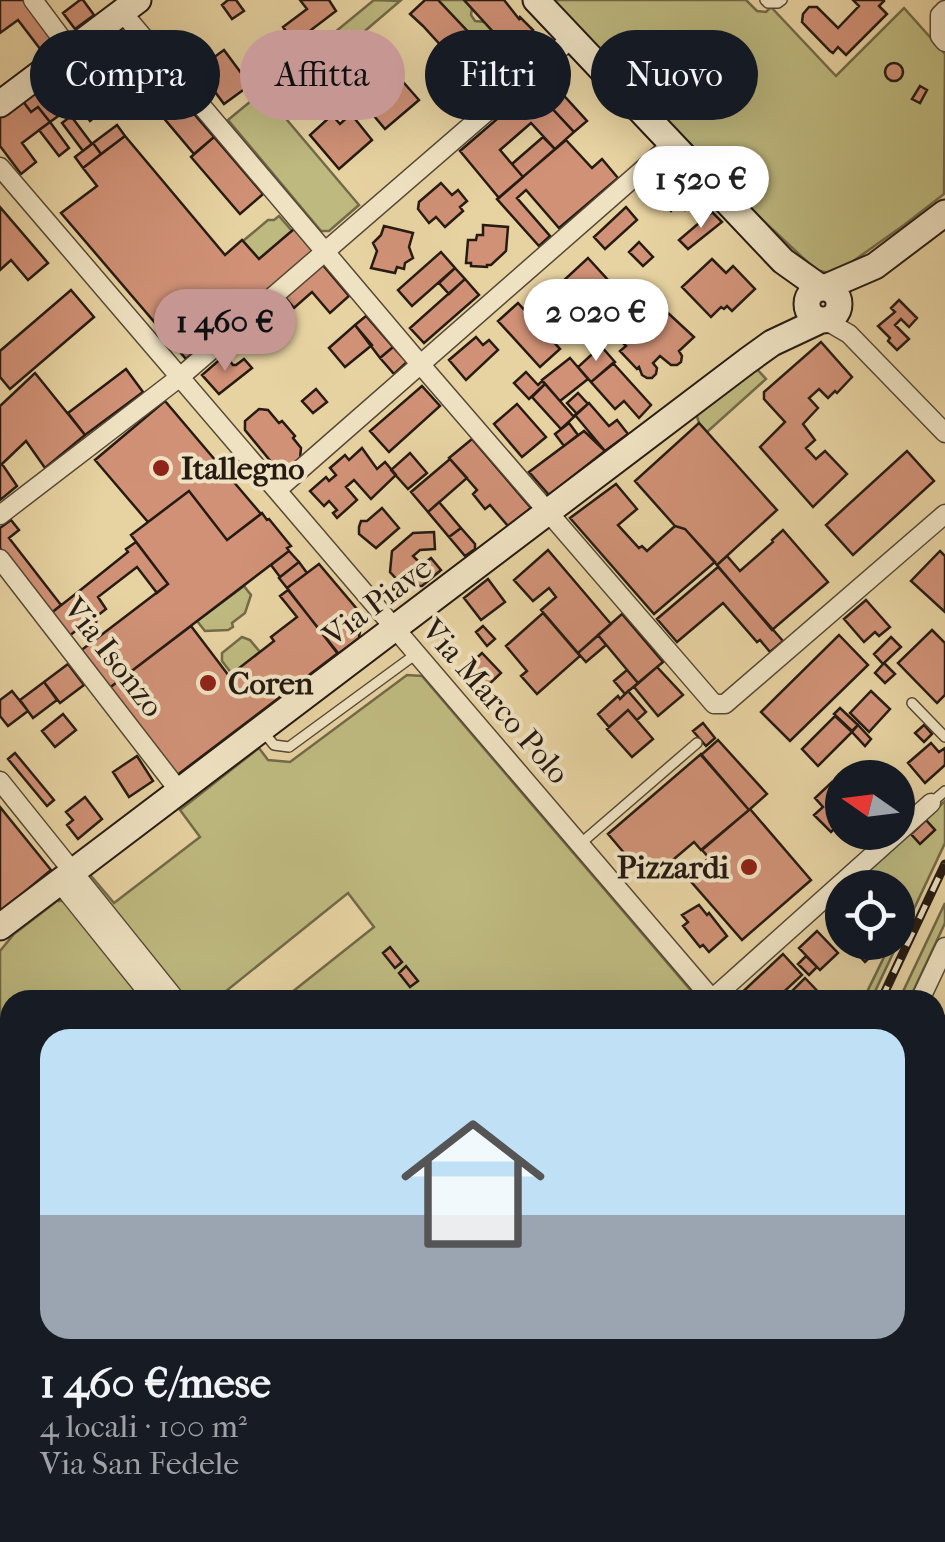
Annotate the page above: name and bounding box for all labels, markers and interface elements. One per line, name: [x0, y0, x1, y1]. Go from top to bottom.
chip: Compra: [30, 30, 220, 120]
chip: Affitta: [240, 30, 405, 120]
chip: Filtri: [425, 30, 571, 120]
chip: Nuovo: [591, 30, 758, 120]
pin: 1 520 €: [609, 146, 793, 231]
text: 1 520 €: [655, 160, 747, 197]
pin: 2 020 €: [504, 279, 688, 364]
pin: 1 460 €: [133, 289, 317, 374]
text: 2 020 €: [546, 293, 646, 330]
text: 1 460 €: [176, 303, 274, 340]
place label: Itallegno: [181, 450, 304, 487]
marker: Itallegno: [150, 457, 172, 479]
street label: Via Piave: [315, 549, 439, 655]
street label: Via Isonzo: [55, 590, 172, 724]
street label: Via Marco Polo: [413, 611, 577, 791]
place label: Coren: [228, 665, 314, 702]
marker: Coren: [197, 672, 219, 694]
north arrow: [825, 760, 915, 850]
map controls: [825, 760, 915, 960]
place label: Pizzardi: [617, 849, 730, 886]
marker: Pizzardi: [738, 856, 760, 878]
button: locate: [825, 870, 915, 960]
icon: home: [383, 1094, 563, 1274]
text: 1 460 €/mese: [40, 1359, 271, 1408]
text: 4 locali · 100 m²: [40, 1408, 247, 1445]
text: Via San Fedele: [40, 1445, 239, 1482]

